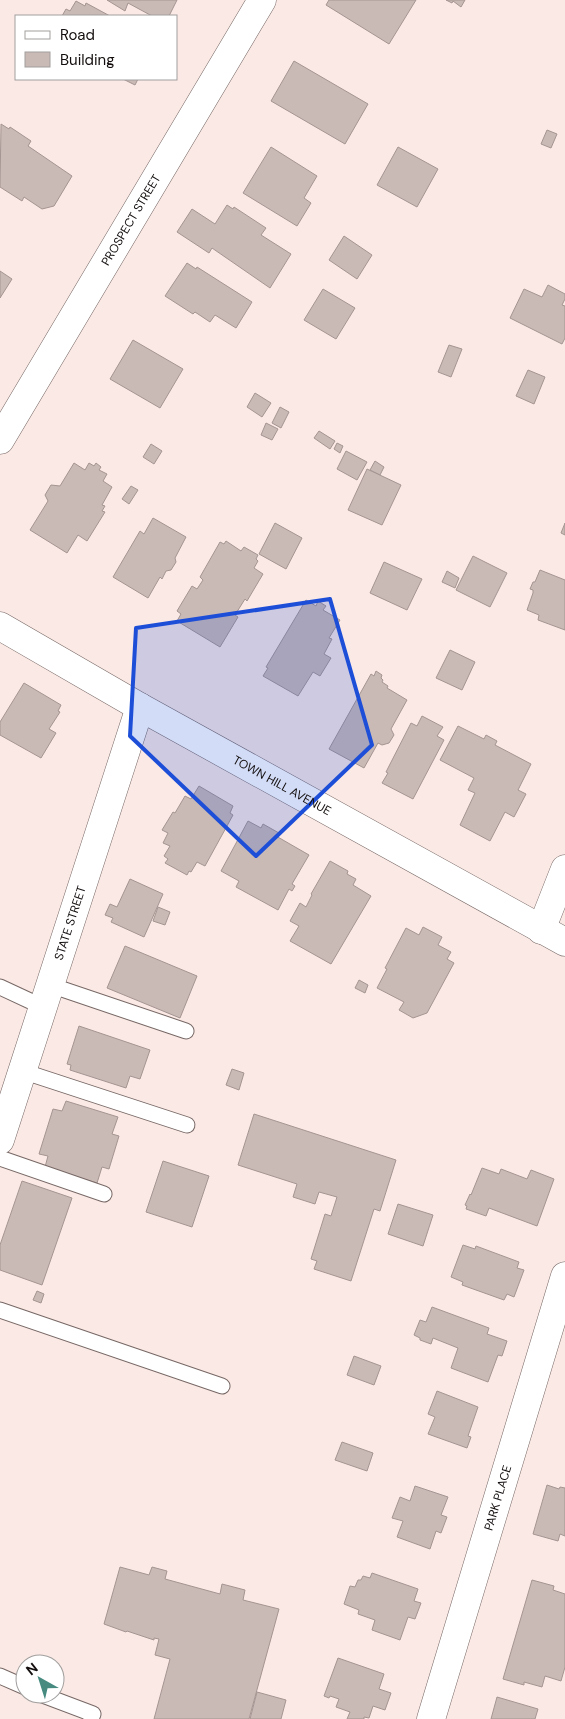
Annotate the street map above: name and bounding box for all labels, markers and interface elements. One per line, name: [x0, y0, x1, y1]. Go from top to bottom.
legend: [15, 15, 178, 80]
text: Road: [60, 25, 95, 45]
text: Building: [60, 50, 115, 70]
street label: PROSPECT STREET: [98, 171, 164, 269]
street label: TOWN HILL AVENUE: [230, 752, 334, 819]
street label: STATE STREET: [51, 884, 90, 962]
street label: PARK PLACE: [480, 1463, 515, 1532]
north arrow: [15, 1654, 65, 1704]
text: N: [22, 1659, 41, 1679]

